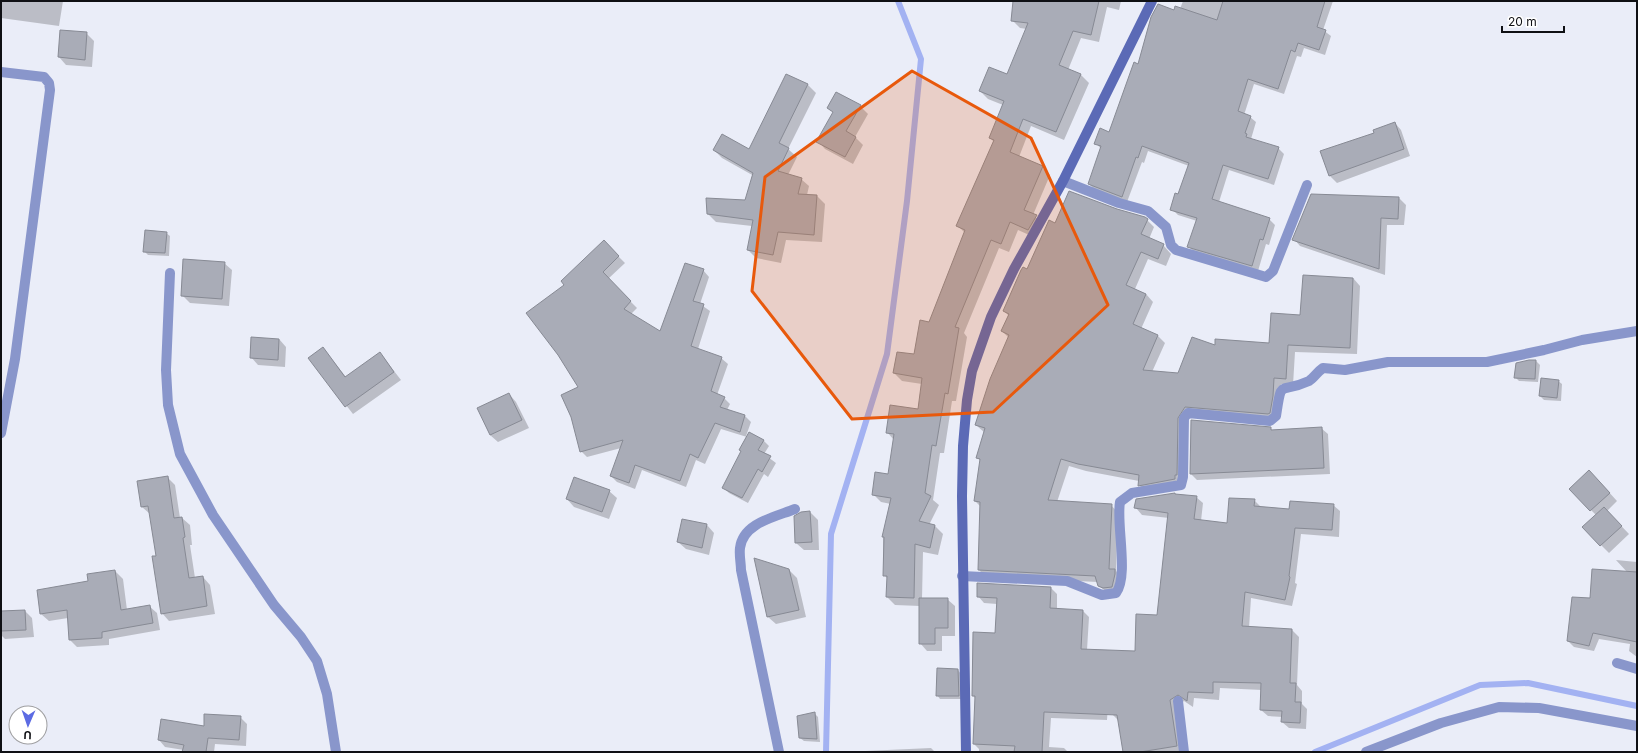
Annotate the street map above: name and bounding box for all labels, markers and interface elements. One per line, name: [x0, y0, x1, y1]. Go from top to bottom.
scale bar: [1502, 8, 1564, 34]
text: 20 m: [1508, 14, 1537, 29]
north arrow: [8, 705, 48, 745]
text: U: [23, 728, 32, 742]

